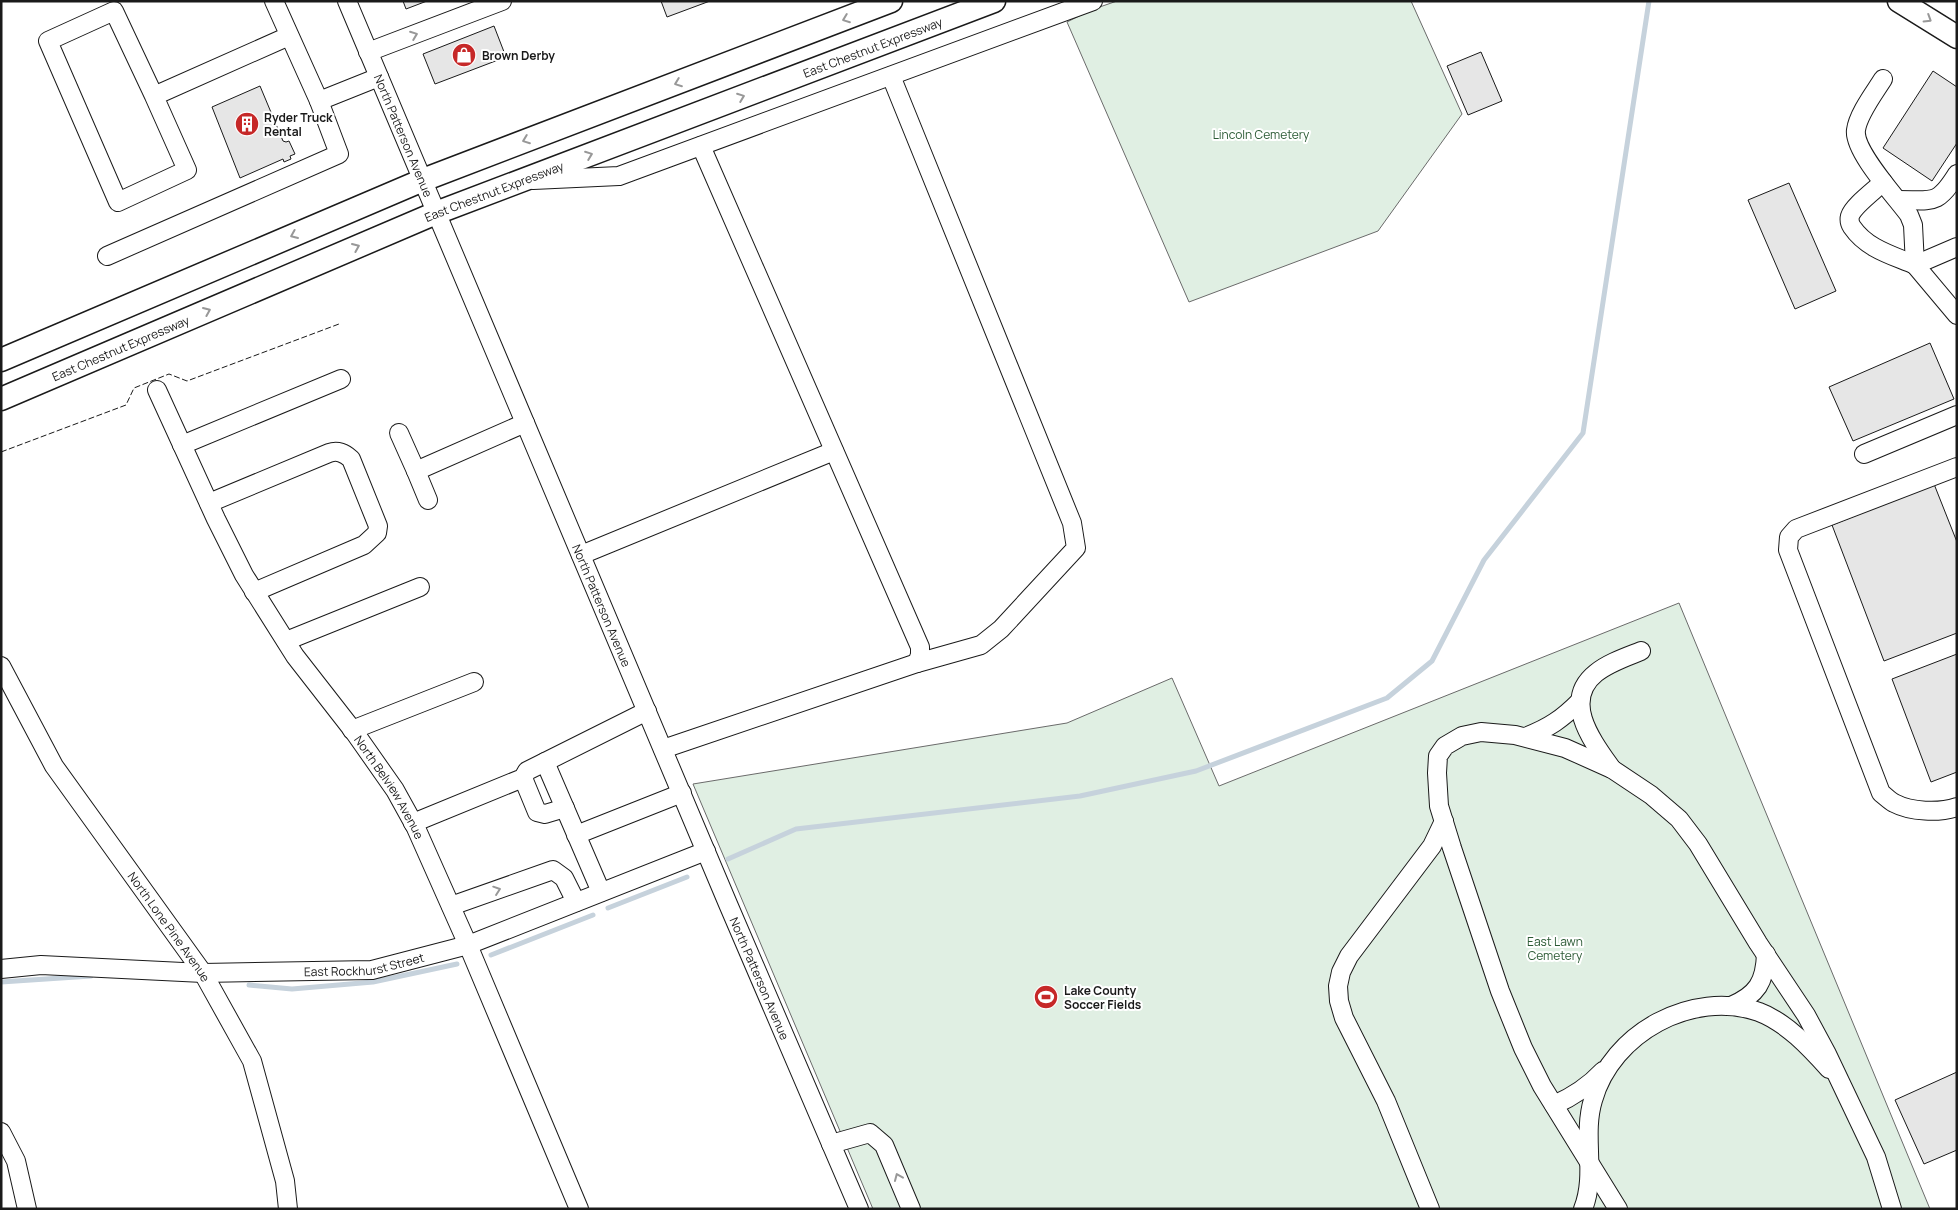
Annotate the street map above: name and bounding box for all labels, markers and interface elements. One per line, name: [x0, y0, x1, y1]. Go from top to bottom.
one-way arrow: [842, 12, 851, 23]
street label: East Chestnut Expressway: [800, 13, 945, 81]
one-way arrow: [1922, 13, 1931, 22]
one-way arrow: [409, 31, 418, 41]
shop icon: Brown Derby: [451, 42, 477, 68]
place label: Brown Derby: [482, 47, 555, 64]
street label: North Patterson Avenue: [370, 72, 437, 200]
one-way arrow: [674, 77, 682, 87]
one-way arrow: [736, 93, 745, 103]
place label: Ryder Truck Rental: [264, 109, 333, 140]
building icon: Ryder Truck Rental: [234, 111, 260, 137]
park label: Lincoln Cemetery: [1213, 126, 1310, 143]
one-way arrow: [522, 134, 531, 145]
one-way arrow: [584, 151, 593, 161]
street label: East Chestnut Expressway: [422, 157, 567, 226]
one-way arrow: [290, 228, 299, 239]
one-way arrow: [351, 242, 360, 253]
one-way arrow: [202, 306, 211, 317]
street label: East Chestnut Expressway: [49, 311, 192, 385]
street label: North Patterson Avenue: [569, 541, 635, 669]
street label: North Belview Avenue: [351, 732, 428, 841]
street label: North Lone Pine Avenue: [124, 868, 215, 985]
one-way arrow: [492, 886, 500, 896]
street label: North Patterson Avenue: [726, 914, 794, 1042]
park label: East Lawn Cemetery: [1527, 933, 1583, 964]
street label: East Rockhurst Street: [304, 948, 426, 980]
place label: Lake County Soccer Fields: [1064, 982, 1142, 1013]
sports icon: Lake County Soccer Fields: [1033, 984, 1059, 1010]
one-way arrow: [893, 1173, 904, 1182]

